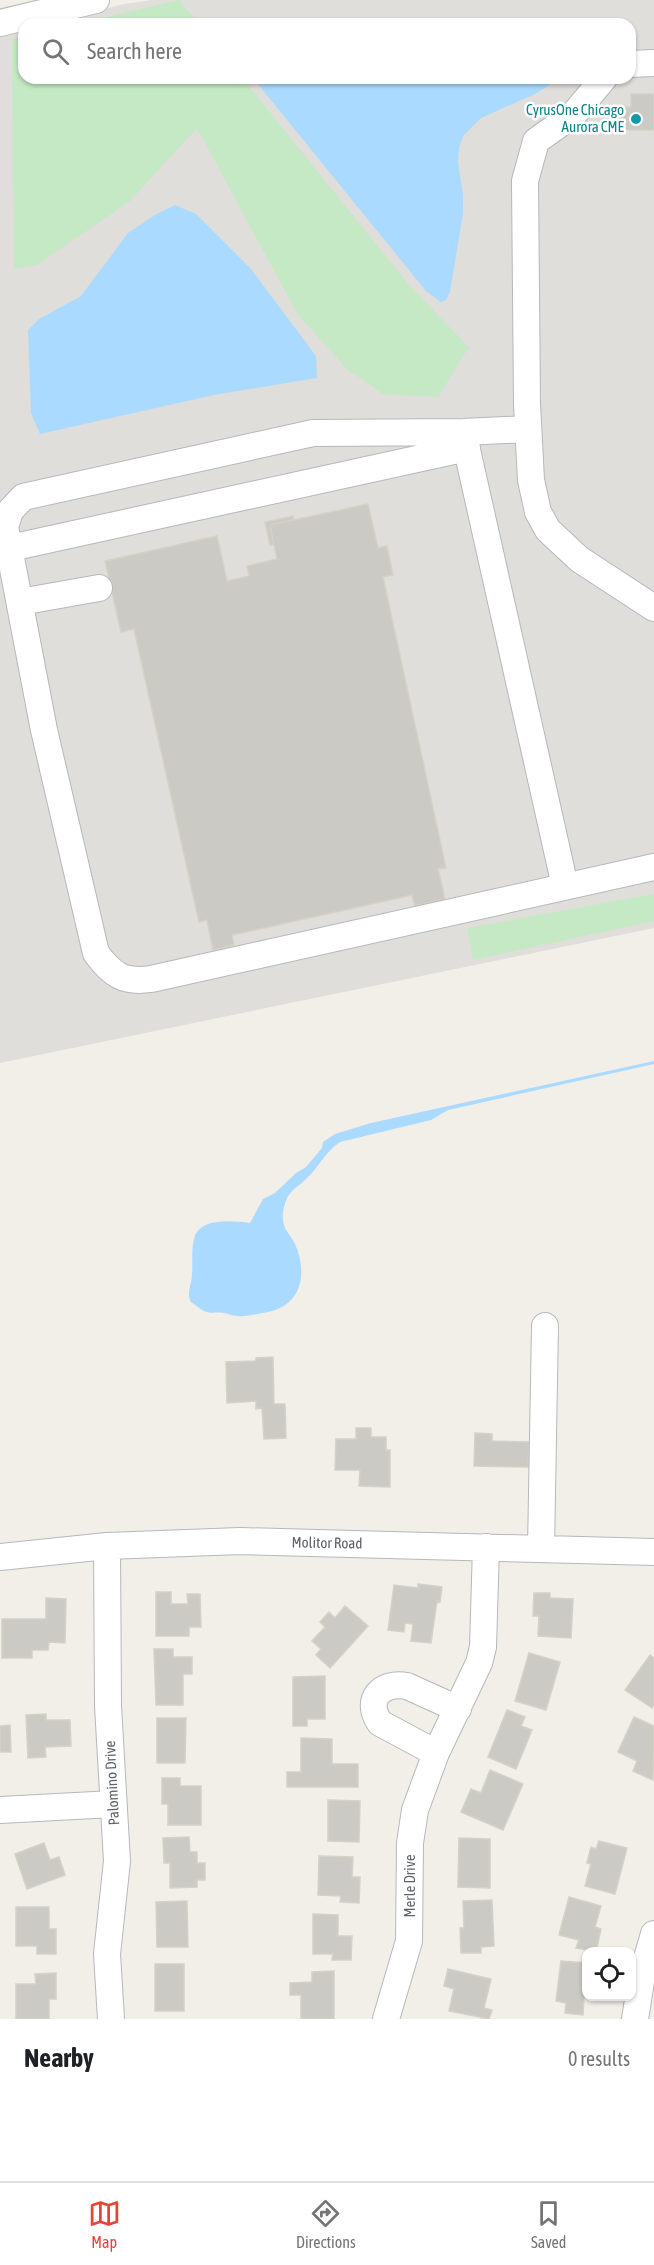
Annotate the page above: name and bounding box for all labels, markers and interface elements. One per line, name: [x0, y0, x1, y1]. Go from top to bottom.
search box: [18, 18, 636, 84]
icon: search: [39, 35, 72, 68]
text: Search here: [87, 38, 182, 64]
place label: CyrusOne Chicago Aurora CME: [526, 101, 625, 135]
marker: CyrusOne Chicago Aurora CME: [629, 112, 643, 126]
street label: Molitor Road: [291, 1533, 363, 1552]
street label: Palomino Drive: [101, 1740, 122, 1826]
street label: Merle Drive: [401, 1854, 418, 1918]
map controls: [582, 1947, 636, 2001]
button: locate: [582, 1947, 636, 2001]
text: Nearby: [24, 2043, 94, 2073]
text: 0 results: [568, 2047, 630, 2070]
tab: Map: [88, 2197, 121, 2251]
tab: Directions: [296, 2197, 356, 2251]
tab: Saved: [531, 2197, 566, 2251]

